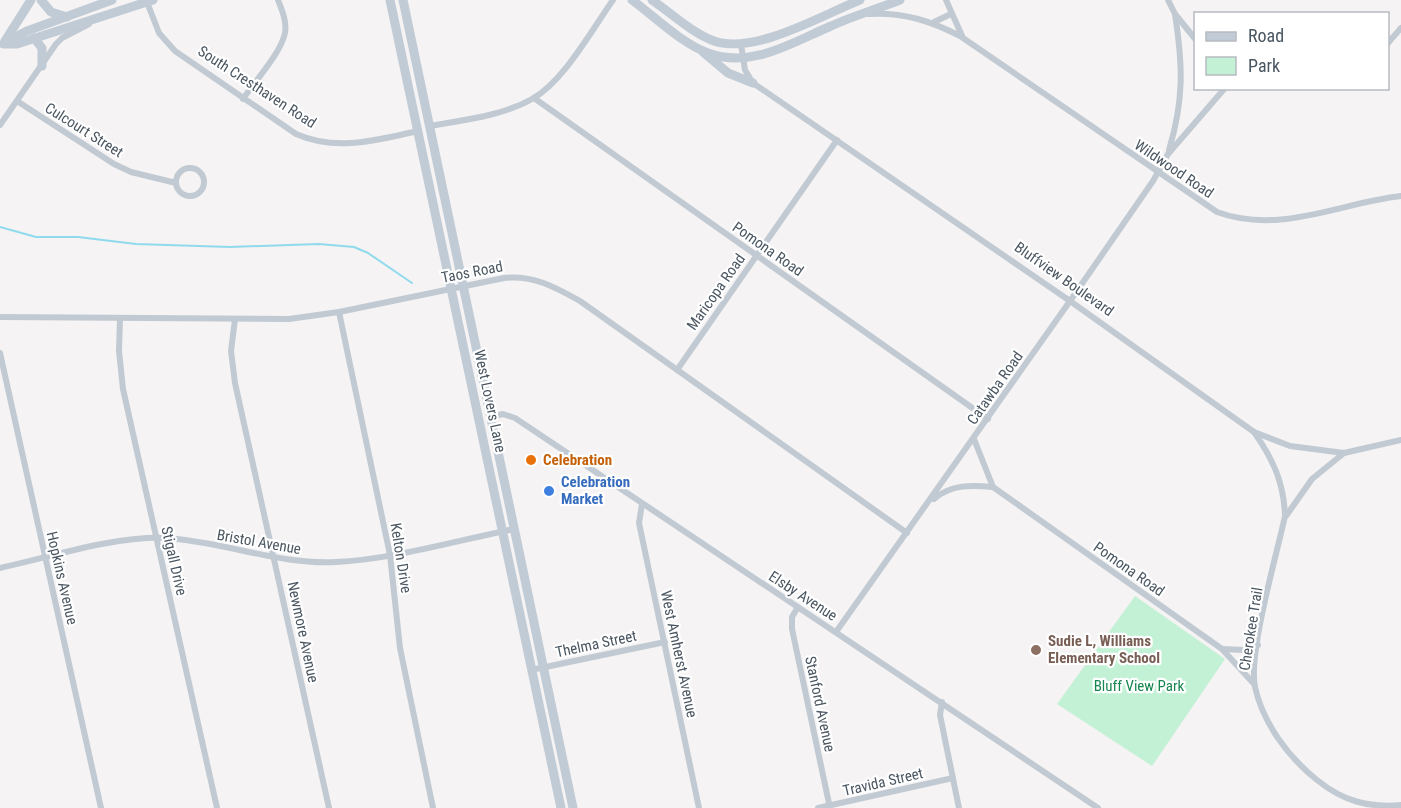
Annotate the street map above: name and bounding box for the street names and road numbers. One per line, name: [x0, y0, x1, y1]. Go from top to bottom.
street label: South Cresthaven Road: [194, 42, 320, 132]
street label: Culcourt Street: [42, 99, 126, 161]
street label: Wildwood Road: [1131, 136, 1217, 202]
street label: Pomona Road: [729, 218, 807, 280]
street label: Bluffview Boulevard: [1011, 238, 1117, 320]
street label: Maricopa Road: [683, 250, 749, 334]
street label: Taos Road: [440, 257, 504, 287]
street label: West Lovers Lane: [470, 348, 510, 454]
street label: Catawba Road: [963, 348, 1027, 428]
street label: Kelton Drive: [387, 522, 415, 594]
street label: Stigall Drive: [157, 525, 191, 597]
street label: Bristol Avenue: [216, 526, 302, 558]
street label: Hopkins Avenue: [43, 530, 81, 626]
street label: Pomona Road: [1090, 538, 1168, 600]
street label: Elsby Avenue: [765, 567, 841, 625]
street label: Newmore Avenue: [283, 580, 323, 684]
street label: Cherokee Trail: [1236, 586, 1266, 672]
street label: West Amherst Avenue: [657, 589, 701, 719]
street label: Thelma Street: [554, 627, 638, 661]
street label: Stanford Avenue: [801, 654, 839, 754]
street label: Travida Street: [841, 764, 925, 800]

